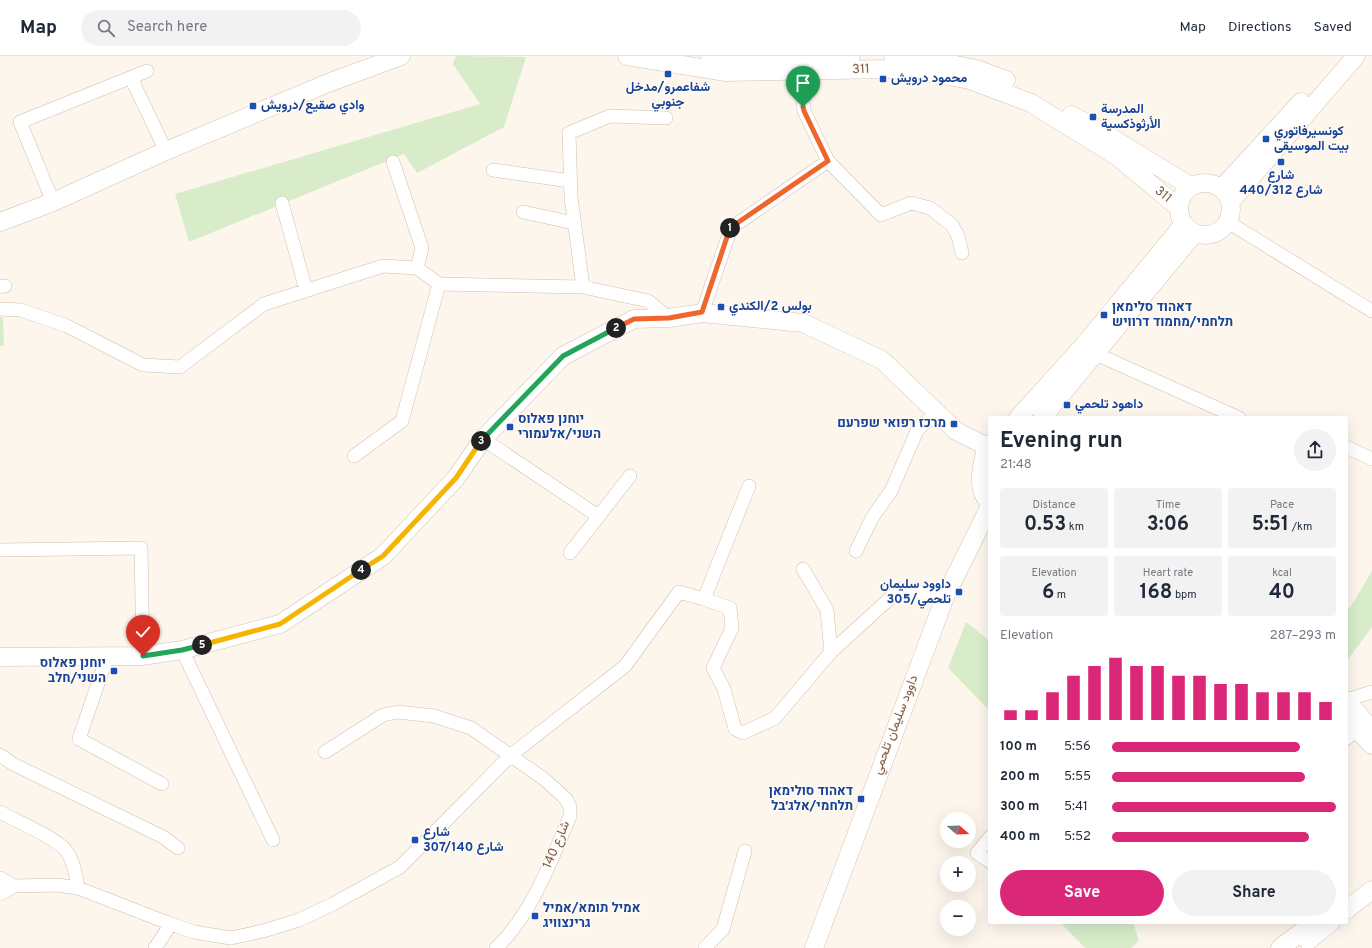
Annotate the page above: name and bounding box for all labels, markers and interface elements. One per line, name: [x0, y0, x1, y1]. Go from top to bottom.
search box: [81, 10, 361, 46]
text: Map: [20, 16, 57, 40]
icon: search: [95, 17, 117, 39]
text: Search here: [127, 18, 207, 37]
text: Map: [1180, 19, 1206, 36]
text: Directions: [1228, 19, 1292, 36]
text: Saved: [1314, 19, 1352, 36]
street label: 311: [852, 62, 870, 78]
pin: [786, 66, 820, 107]
marker: شفاعمرو/مدخل جنوبي: [663, 69, 673, 79]
place label: محمود درويش: [891, 71, 967, 87]
icon: arrive: [792, 72, 814, 94]
marker: محمود درويش: [878, 74, 888, 84]
place label: شفاعمرو/مدخل جنوبي: [626, 80, 710, 112]
place label: وادي صقيع/درويش: [261, 98, 365, 115]
marker: وادي صقيع/درويش: [248, 101, 258, 111]
place label: المدرسة الأرثوذكسية: [1101, 102, 1161, 133]
marker: المدرسة الأرثوذكسية: [1088, 112, 1098, 122]
place label: كونسيرفاتوري بيت الموسيقى: [1274, 124, 1349, 155]
marker: كونسيرفاتوري بيت الموسيقى: [1261, 134, 1271, 144]
marker: شارع 440/شارع 312: [1276, 157, 1286, 167]
place label: شارع 440/شارع 312: [1239, 168, 1323, 199]
street label: 311: [1151, 183, 1175, 207]
pin: 1: [720, 218, 740, 238]
text: 1: [728, 221, 732, 235]
place label: بولس 2/الكندي: [729, 299, 812, 316]
place label: דאהוד סלימאן תלחמי/מחמוד דרוויש: [1112, 300, 1233, 331]
marker: بولس 2/الكندي: [716, 302, 726, 312]
marker: דאהוד סלימאן תלחמי/מחמוד דרוויש: [1099, 310, 1109, 320]
pin: 2: [606, 318, 626, 338]
text: 2: [613, 321, 619, 335]
place label: داهود تلحمي: [1075, 397, 1143, 414]
marker: داهود تلحمي: [1062, 400, 1072, 410]
place label: יוחנן פאלוס השני/אלעמורי: [518, 412, 601, 443]
place label: מרכז רפואי שפרעם: [837, 416, 946, 432]
marker: מרכז רפואי שפרעם: [949, 419, 959, 429]
marker: יוחנן פאלוס השני/אלעמורי: [505, 422, 515, 432]
text: Evening run: [1000, 428, 1123, 455]
button: share: [1294, 429, 1336, 471]
pin: 3: [471, 431, 491, 451]
text: 3: [478, 434, 484, 448]
text: 21:48: [1000, 457, 1032, 473]
text: Distance: [1032, 498, 1076, 512]
text: Time: [1156, 498, 1180, 512]
text: Pace: [1270, 498, 1294, 512]
text: 0.53: [1024, 512, 1066, 538]
text: 3:06: [1147, 512, 1189, 538]
text: 5:51: [1252, 512, 1289, 538]
text: km: [1066, 520, 1084, 534]
text: /km: [1289, 520, 1312, 534]
pin: 4: [351, 560, 371, 580]
text: 4: [357, 563, 365, 577]
text: Elevation: [1031, 566, 1077, 580]
text: Heart rate: [1143, 566, 1193, 580]
text: kcal: [1272, 566, 1292, 580]
place label: داوود سليمان تلحمي/305: [880, 577, 952, 609]
text: 6: [1042, 580, 1054, 606]
text: 168: [1139, 580, 1172, 606]
text: 40: [1269, 580, 1295, 606]
marker: داوود سليمان تلحمي/305: [954, 587, 964, 597]
text: m: [1054, 588, 1066, 602]
text: bpm: [1172, 588, 1197, 602]
pin: [126, 615, 160, 656]
icon: check: [132, 621, 154, 643]
text: Elevation: [1000, 628, 1053, 644]
text: 287–293 m: [1270, 628, 1336, 644]
pin: 5: [192, 635, 212, 655]
text: 5: [199, 638, 205, 652]
place label: יוחנן פאלוס השני/חלב: [40, 656, 106, 687]
marker: יוחנן פאלוס השני/חלב: [109, 666, 119, 676]
street label: داوود سليمان تلحمي: [870, 673, 923, 777]
text: 100 m: [1000, 739, 1037, 755]
text: 5:56: [1064, 739, 1091, 755]
text: 200 m: [1000, 769, 1040, 785]
text: 5:55: [1064, 769, 1091, 785]
place label: דאהוד סולימאן תלחמי/אלג׳בל: [769, 784, 853, 815]
marker: דאהוד סולימאן תלחמי/אלג׳בל: [856, 794, 866, 804]
text: 300 m: [1000, 799, 1039, 815]
text: 5:41: [1064, 799, 1088, 815]
north arrow: [940, 812, 976, 848]
map controls: [940, 812, 976, 936]
street label: شارع 140: [540, 819, 574, 871]
place label: شارع 307/شارع 140: [423, 825, 504, 856]
text: 400 m: [1000, 829, 1040, 845]
text: 5:52: [1064, 829, 1091, 845]
marker: شارع 307/شارع 140: [410, 835, 420, 845]
button: +: [940, 856, 976, 892]
button: Save: [1000, 870, 1164, 916]
button: Share: [1172, 870, 1336, 916]
button: −: [940, 900, 976, 936]
place label: אמיל תומא/אמיל גרינצוויג: [543, 901, 641, 932]
marker: אמיל תומא/אמיל גרינצוויג: [530, 911, 540, 921]

